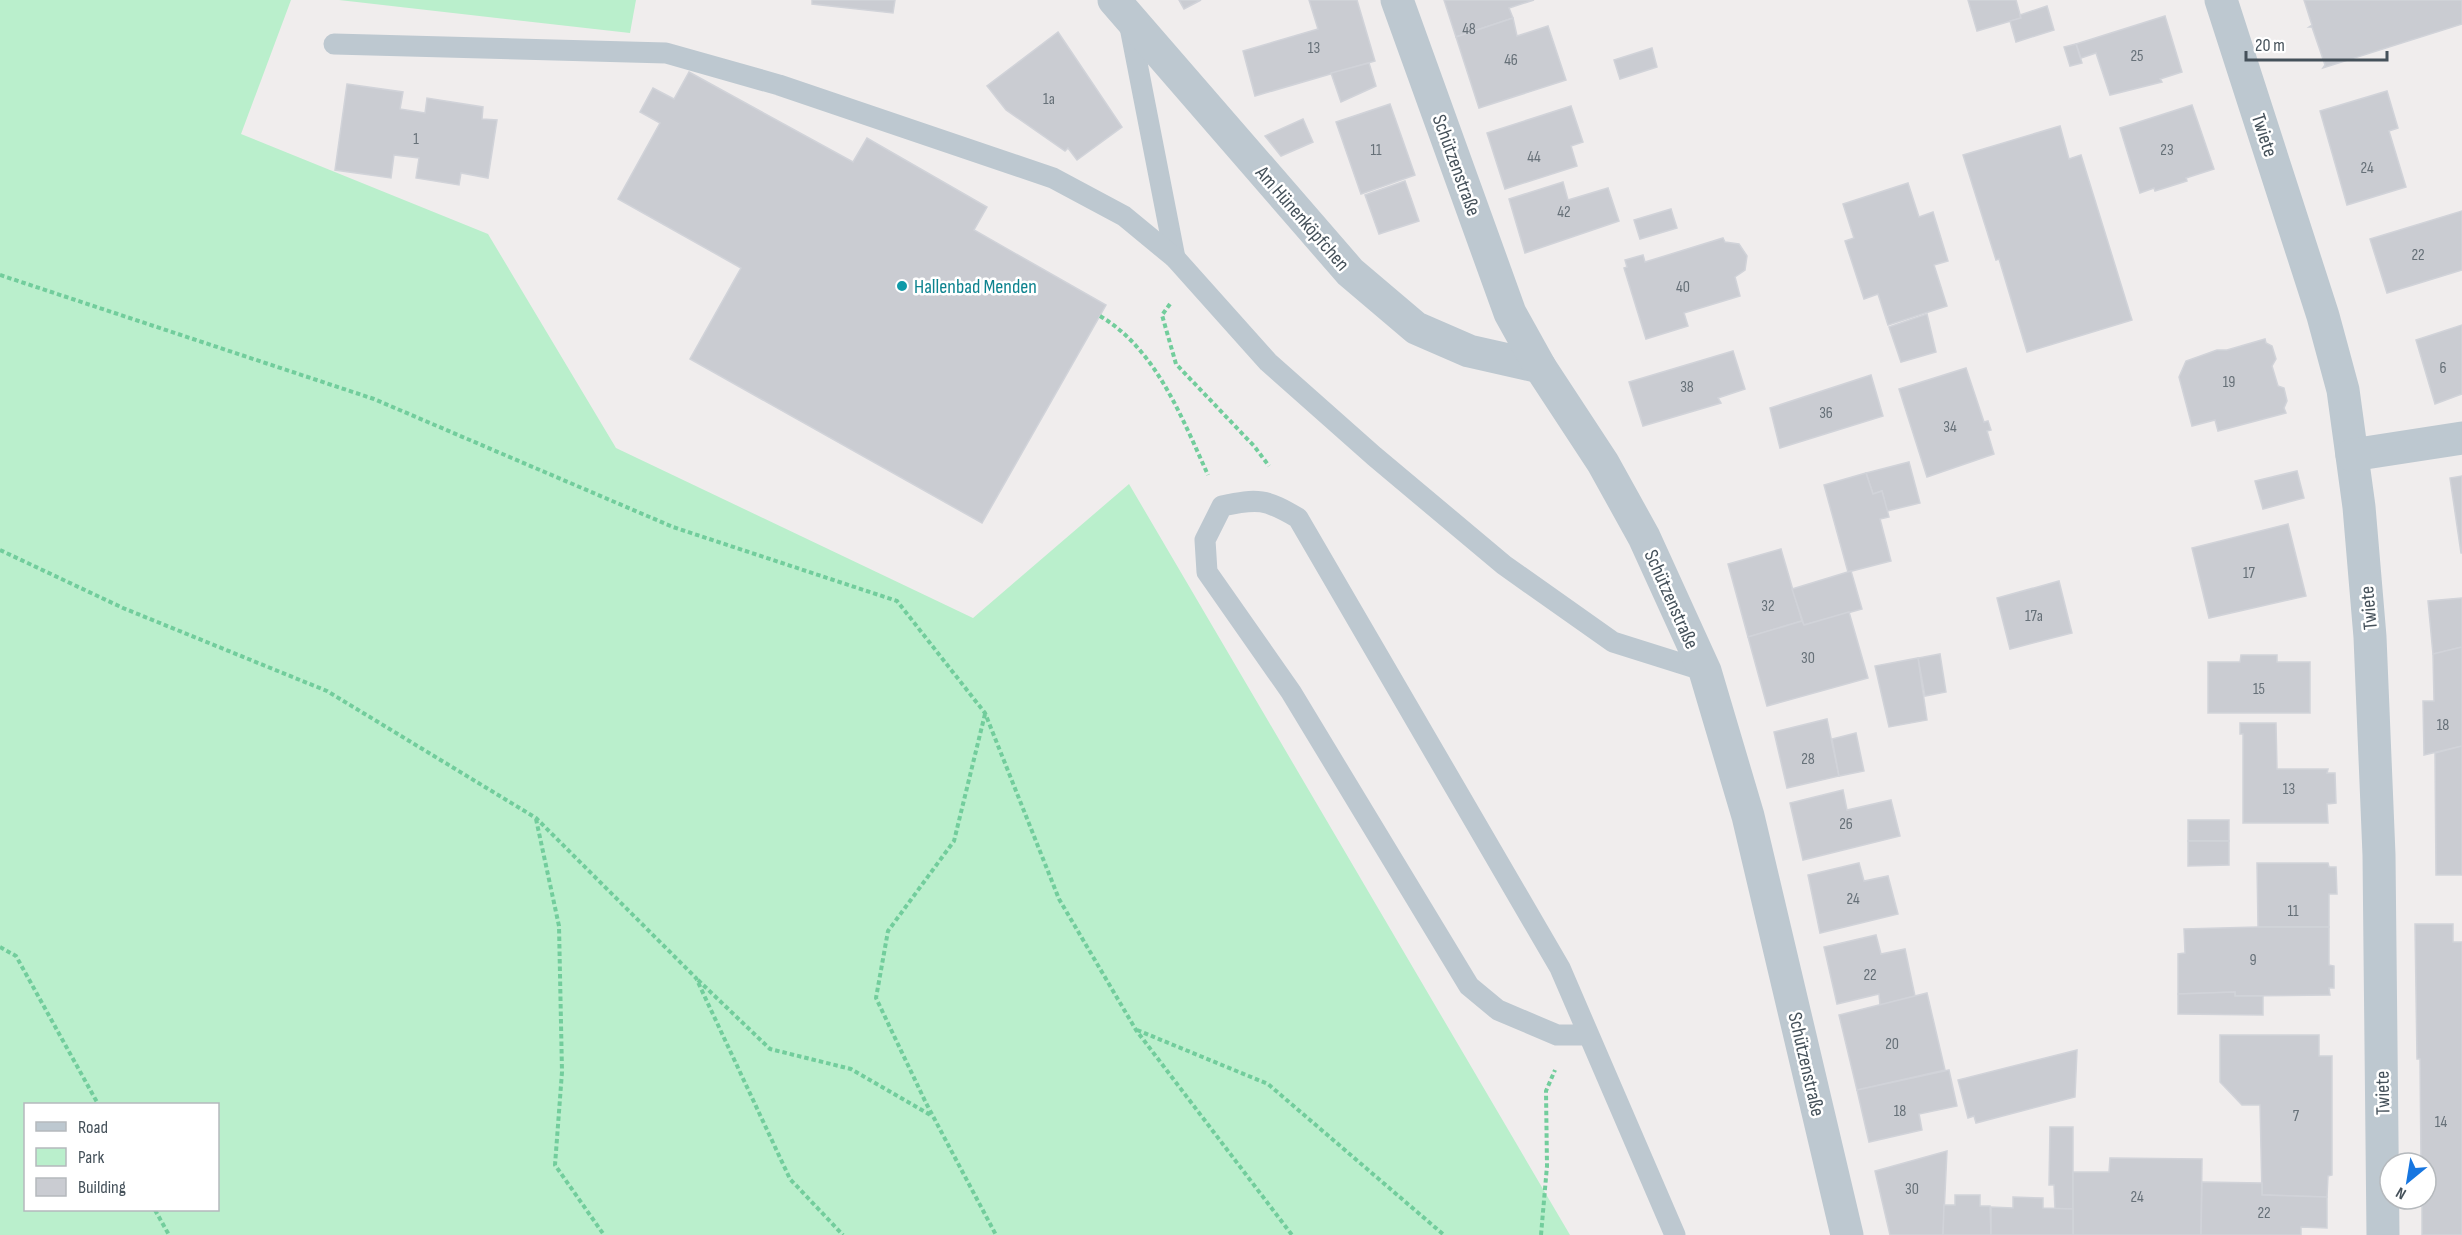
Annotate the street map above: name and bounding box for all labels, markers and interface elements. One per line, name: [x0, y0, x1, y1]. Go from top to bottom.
house number: 48: [1462, 20, 1476, 39]
scale bar: [2246, 24, 2387, 62]
text: 20 m: [2255, 35, 2285, 56]
house number: 13: [1308, 39, 1320, 58]
house number: 25: [2130, 47, 2144, 66]
house number: 46: [1504, 51, 1518, 70]
house number: 1a: [1043, 90, 1055, 109]
street label: Schützenstraße: [1427, 111, 1485, 219]
street label: Twiete: [2246, 111, 2282, 160]
house number: 1: [413, 130, 419, 149]
house number: 11: [1370, 141, 1382, 160]
house number: 23: [2160, 141, 2174, 160]
house number: 44: [1527, 148, 1541, 167]
house number: 24: [2360, 159, 2374, 178]
street label: Am Hünenköpfchen: [1250, 161, 1354, 276]
house number: 42: [1557, 203, 1571, 222]
house number: 22: [2411, 246, 2425, 265]
place label: Hallenbad Menden: [914, 275, 1037, 299]
house number: 40: [1676, 278, 1690, 297]
marker: Hallenbad Menden: [895, 279, 909, 293]
house number: 6: [2439, 359, 2447, 378]
house number: 19: [2223, 373, 2235, 392]
house number: 38: [1680, 378, 1694, 397]
house number: 36: [1819, 404, 1833, 423]
house number: 34: [1943, 418, 1957, 437]
street label: Schützenstraße: [1639, 546, 1704, 653]
house number: 17: [2243, 564, 2256, 583]
street label: Twiete: [2355, 585, 2383, 631]
house number: 32: [1761, 597, 1775, 616]
house number: 17a: [2025, 607, 2043, 626]
house number: 30: [1801, 649, 1815, 668]
house number: 15: [2253, 680, 2265, 699]
house number: 18: [2437, 716, 2449, 735]
house number: 28: [1801, 750, 1815, 769]
house number: 13: [2283, 780, 2295, 799]
house number: 26: [1839, 815, 1853, 834]
house number: 24: [1846, 890, 1860, 909]
house number: 11: [2287, 902, 2299, 921]
house number: 9: [2249, 951, 2257, 970]
house number: 22: [1863, 966, 1877, 985]
street label: Schützenstraße: [1782, 1010, 1830, 1119]
house number: 20: [1885, 1035, 1899, 1054]
street label: Twiete: [2371, 1071, 2395, 1115]
house number: 18: [1894, 1102, 1906, 1121]
legend: [24, 1103, 219, 1211]
house number: 7: [2293, 1107, 2300, 1126]
house number: 14: [2435, 1113, 2447, 1132]
text: Road: [78, 1117, 108, 1138]
text: Park: [78, 1147, 104, 1168]
north arrow: [2378, 1151, 2438, 1211]
text: Building: [78, 1177, 126, 1198]
house number: 30: [1905, 1180, 1919, 1199]
text: N: [2393, 1182, 2410, 1203]
house number: 24: [2130, 1188, 2144, 1207]
house number: 22: [2257, 1204, 2271, 1223]

